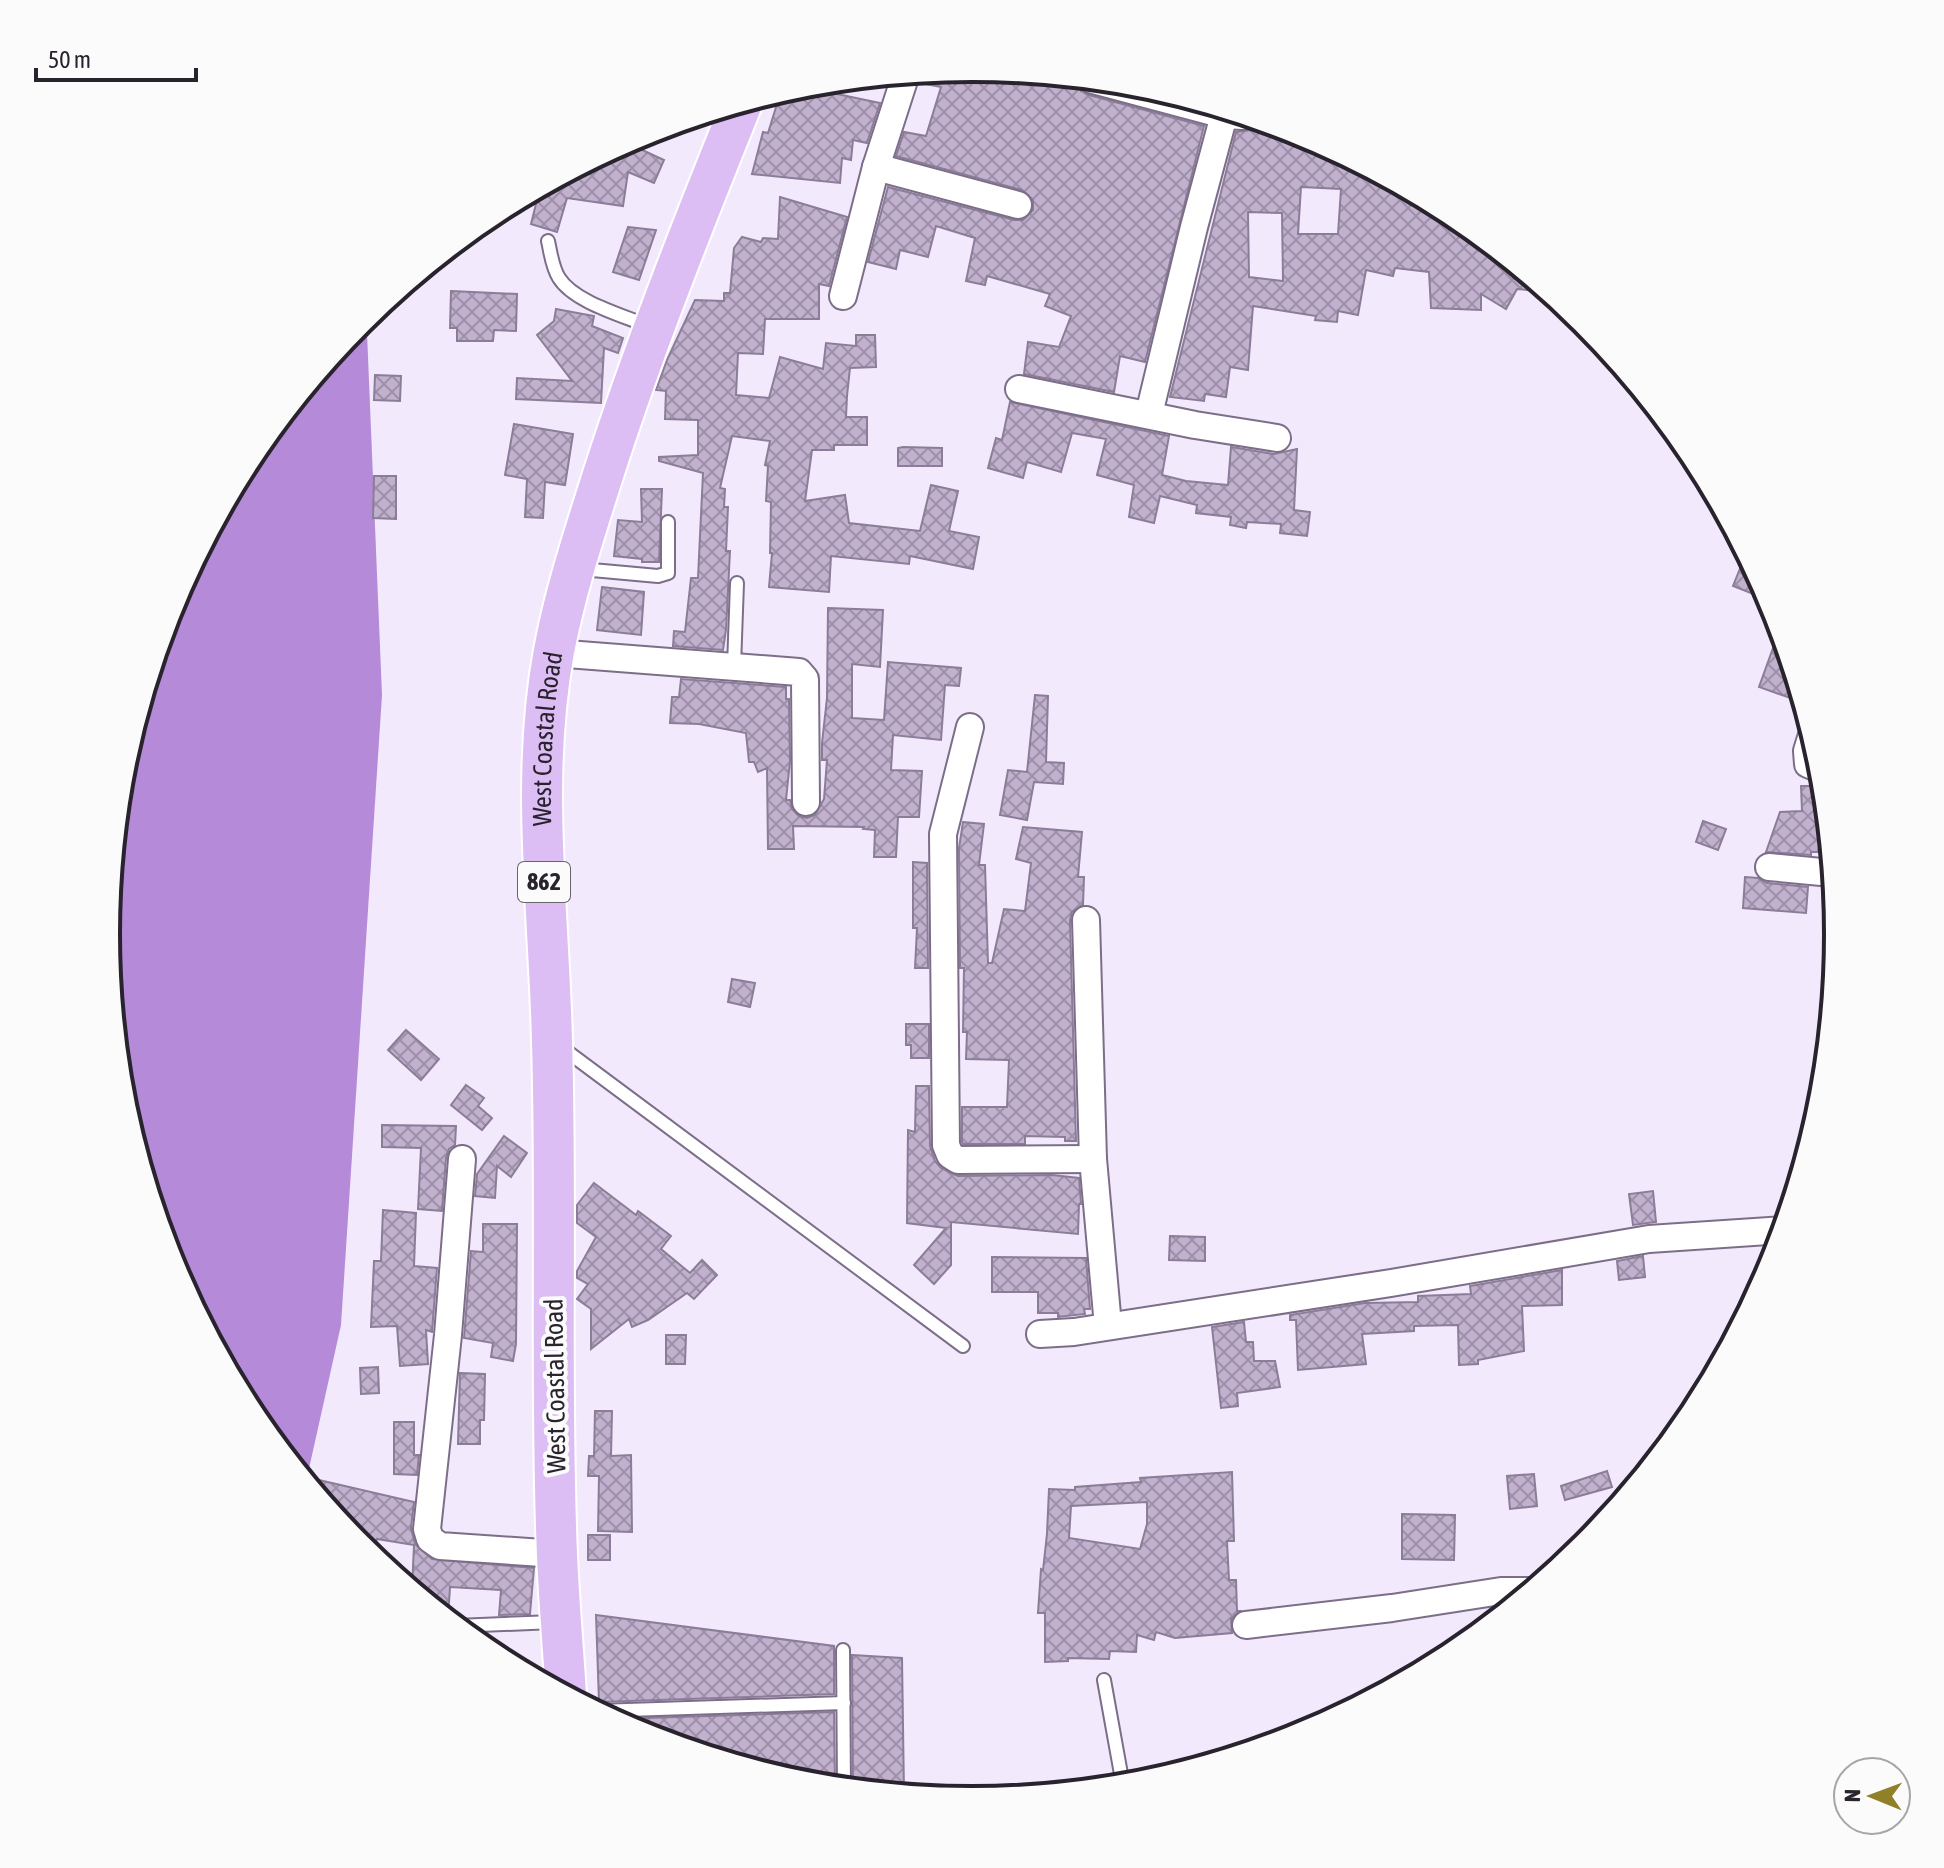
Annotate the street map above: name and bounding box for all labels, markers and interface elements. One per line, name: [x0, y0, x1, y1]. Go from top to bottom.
scale bar: [36, 32, 196, 82]
text: 50 m: [48, 46, 91, 73]
street label: West Coastal Road: [527, 649, 569, 826]
road number: 862: [518, 862, 570, 902]
street label: West Coastal Road: [538, 1298, 572, 1474]
north arrow: [1832, 1756, 1912, 1836]
text: N: [1839, 1789, 1865, 1802]

